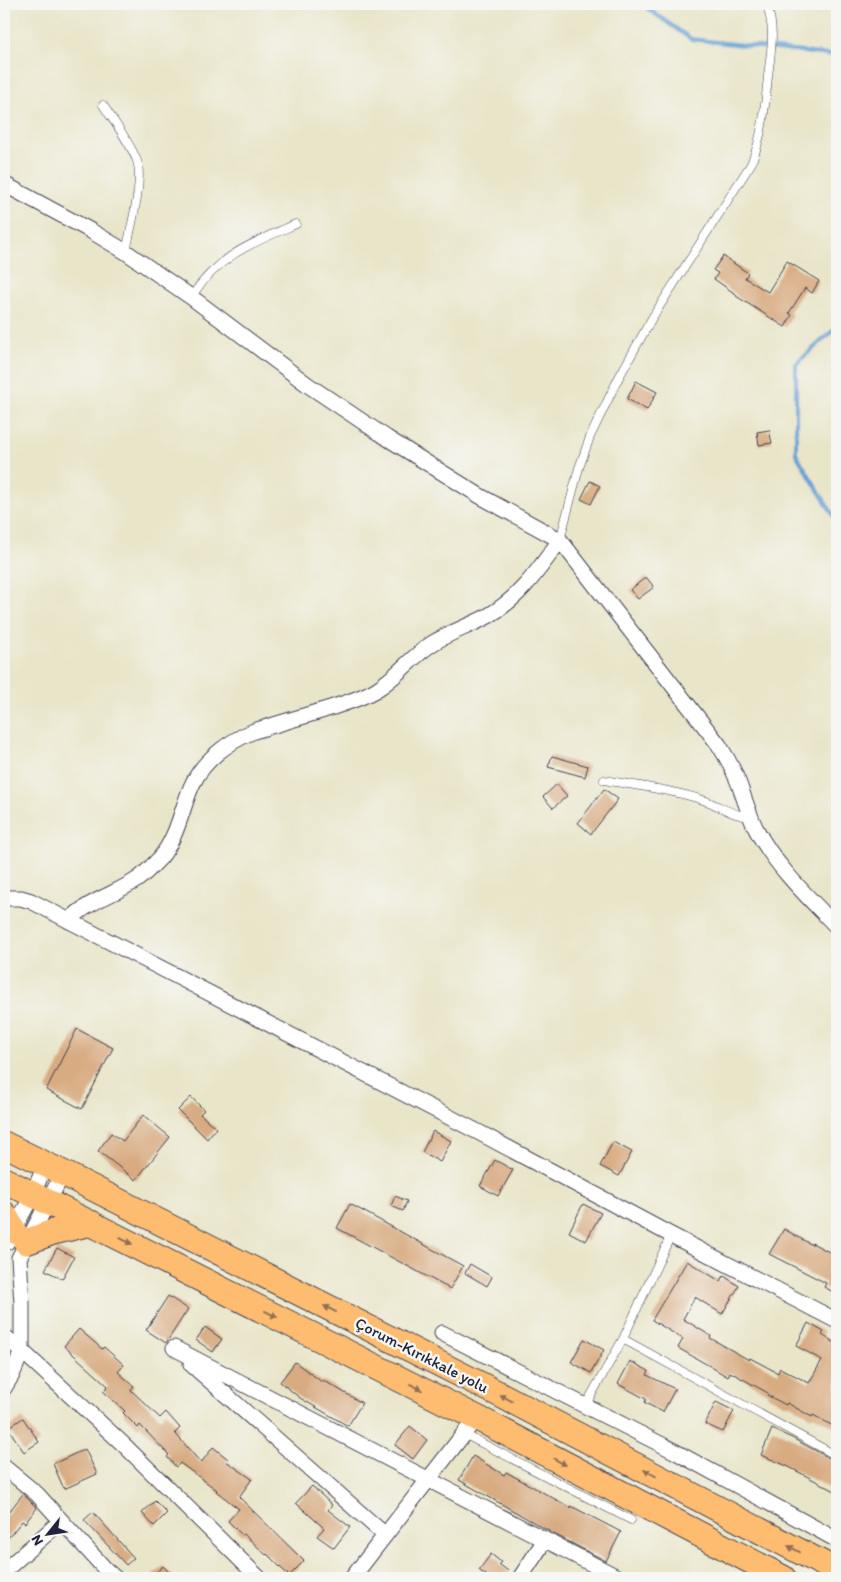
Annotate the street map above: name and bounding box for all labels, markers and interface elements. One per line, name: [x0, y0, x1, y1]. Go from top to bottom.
one-way arrow: [118, 1237, 133, 1245]
one-way arrow: [323, 1305, 337, 1313]
one-way arrow: [263, 1310, 278, 1318]
street label: Çorum-Kırıkkale yolu: [352, 1313, 492, 1397]
one-way arrow: [408, 1383, 423, 1392]
one-way arrow: [499, 1394, 513, 1402]
one-way arrow: [553, 1458, 567, 1466]
one-way arrow: [643, 1469, 657, 1478]
north arrow: [22, 1510, 72, 1560]
text: N: [27, 1532, 47, 1549]
one-way arrow: [787, 1545, 801, 1553]

